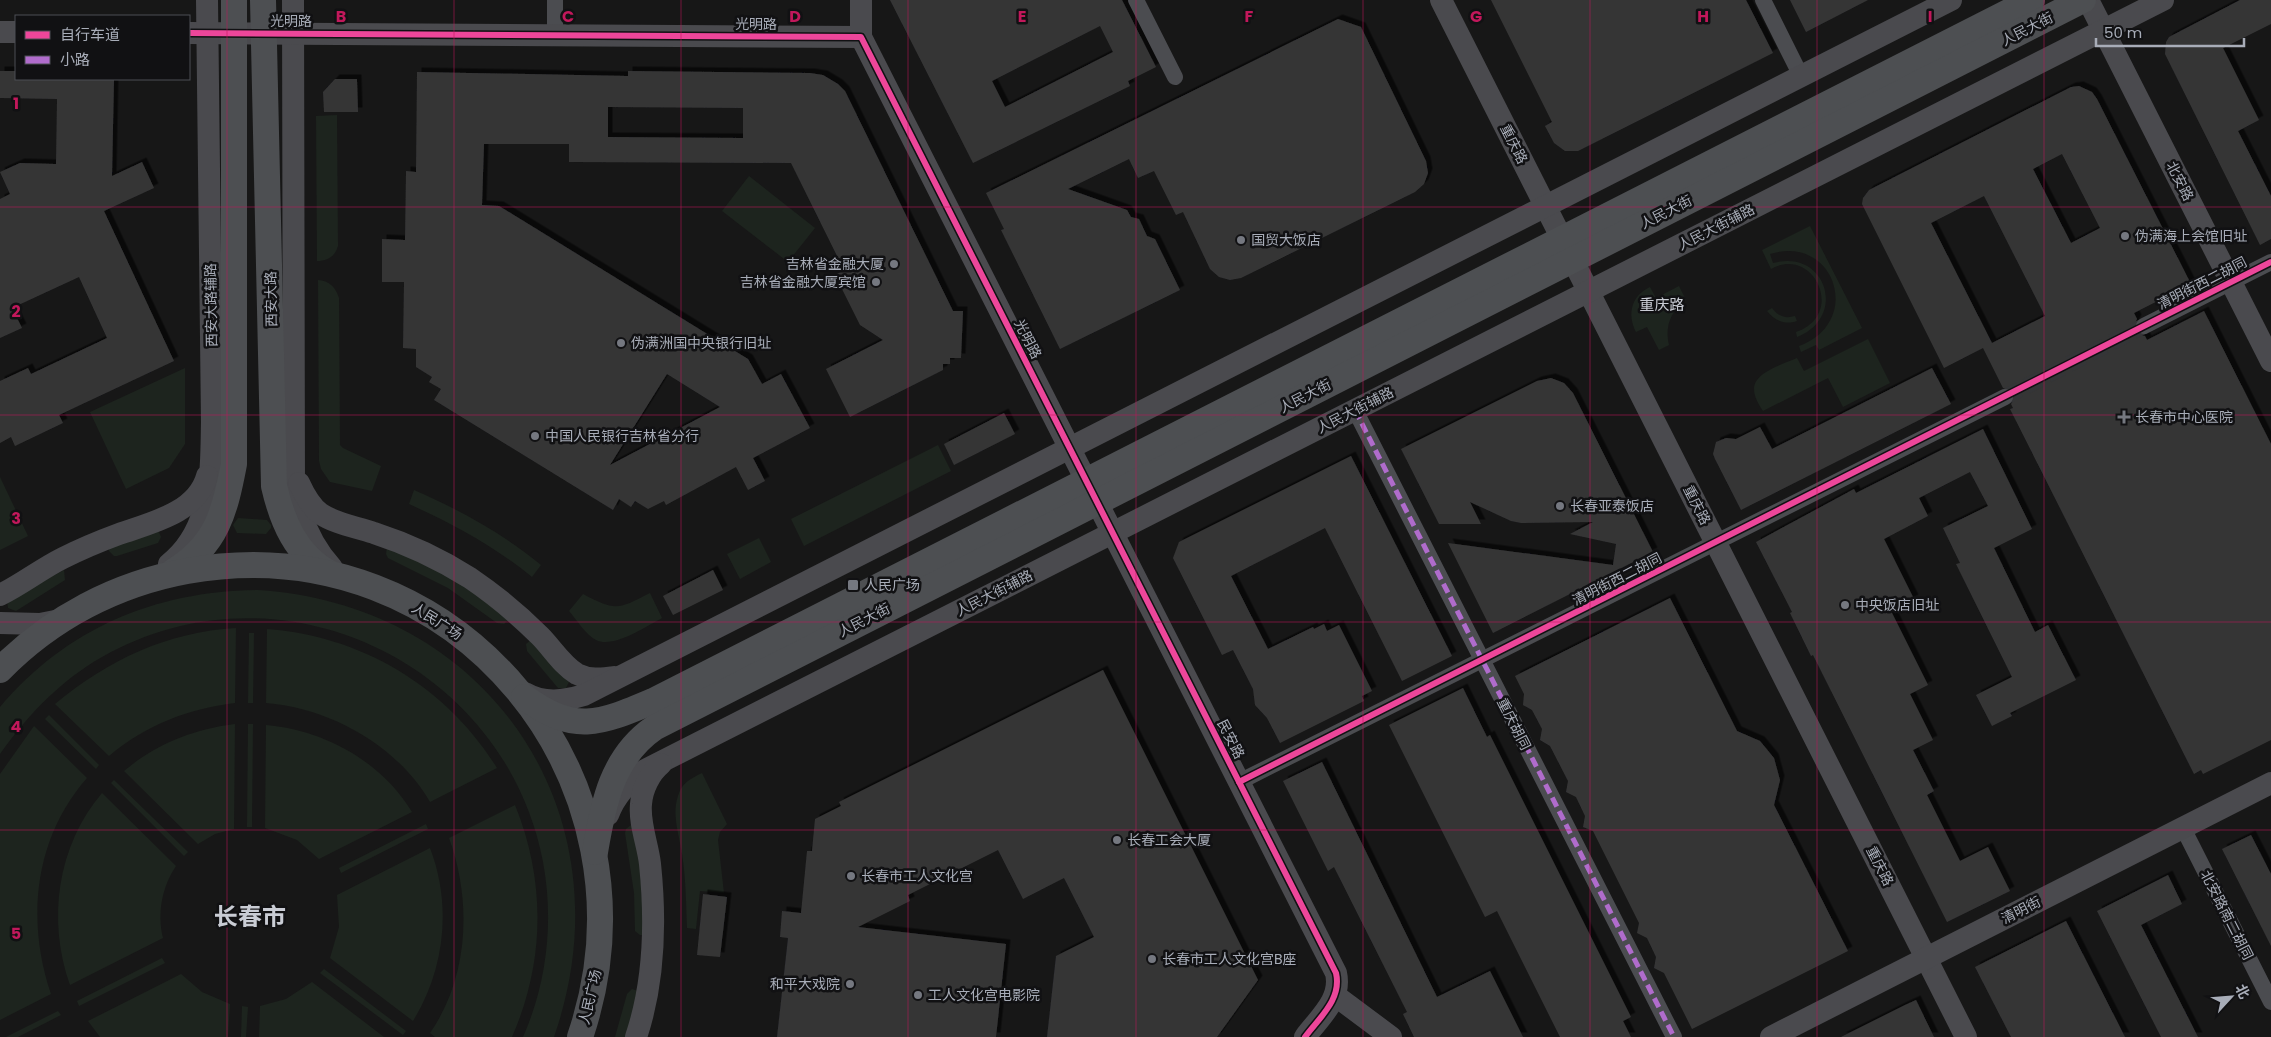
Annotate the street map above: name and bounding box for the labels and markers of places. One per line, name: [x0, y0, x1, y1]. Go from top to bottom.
place label: 伪满海上会馆旧址: [2135, 226, 2247, 246]
place label: 国贸大饭店: [1251, 230, 1321, 250]
marker: 伪满海上会馆旧址: [2119, 230, 2131, 242]
marker: 国贸大饭店: [1235, 234, 1247, 246]
place label: 吉林省金融大厦: [786, 254, 884, 274]
marker: 吉林省金融大厦: [888, 258, 900, 270]
place label: 吉林省金融大厦宾馆: [740, 272, 866, 292]
marker: 吉林省金融大厦宾馆: [870, 276, 882, 288]
place label: 伪满洲国中央银行旧址: [631, 333, 771, 353]
marker: 伪满洲国中央银行旧址: [615, 337, 627, 349]
place label: 长春市中心医院: [2135, 407, 2233, 427]
marker: 长春市中心医院: [2117, 410, 2131, 424]
place label: 中国人民银行吉林省分行: [545, 426, 699, 446]
marker: 中国人民银行吉林省分行: [529, 430, 541, 442]
place label: 长春亚泰饭店: [1570, 496, 1654, 516]
marker: 长春亚泰饭店: [1554, 500, 1566, 512]
place label: 人民广场: [864, 575, 920, 595]
marker: 人民广场: [846, 578, 860, 592]
place label: 中央饭店旧址: [1855, 595, 1939, 615]
marker: 中央饭店旧址: [1839, 599, 1851, 611]
place label: 长春工会大厦: [1127, 830, 1211, 850]
marker: 长春工会大厦: [1111, 834, 1123, 846]
place label: 长春市工人文化宫: [861, 866, 973, 886]
marker: 长春市工人文化宫: [845, 870, 857, 882]
place label: 长春市工人文化宫B座: [1162, 949, 1297, 969]
marker: 长春市工人文化宫B座: [1146, 953, 1158, 965]
place label: 和平大戏院: [770, 974, 840, 994]
marker: 和平大戏院: [844, 978, 856, 990]
place label: 工人文化宫电影院: [928, 985, 1040, 1005]
marker: 工人文化宫电影院: [912, 989, 924, 1001]

